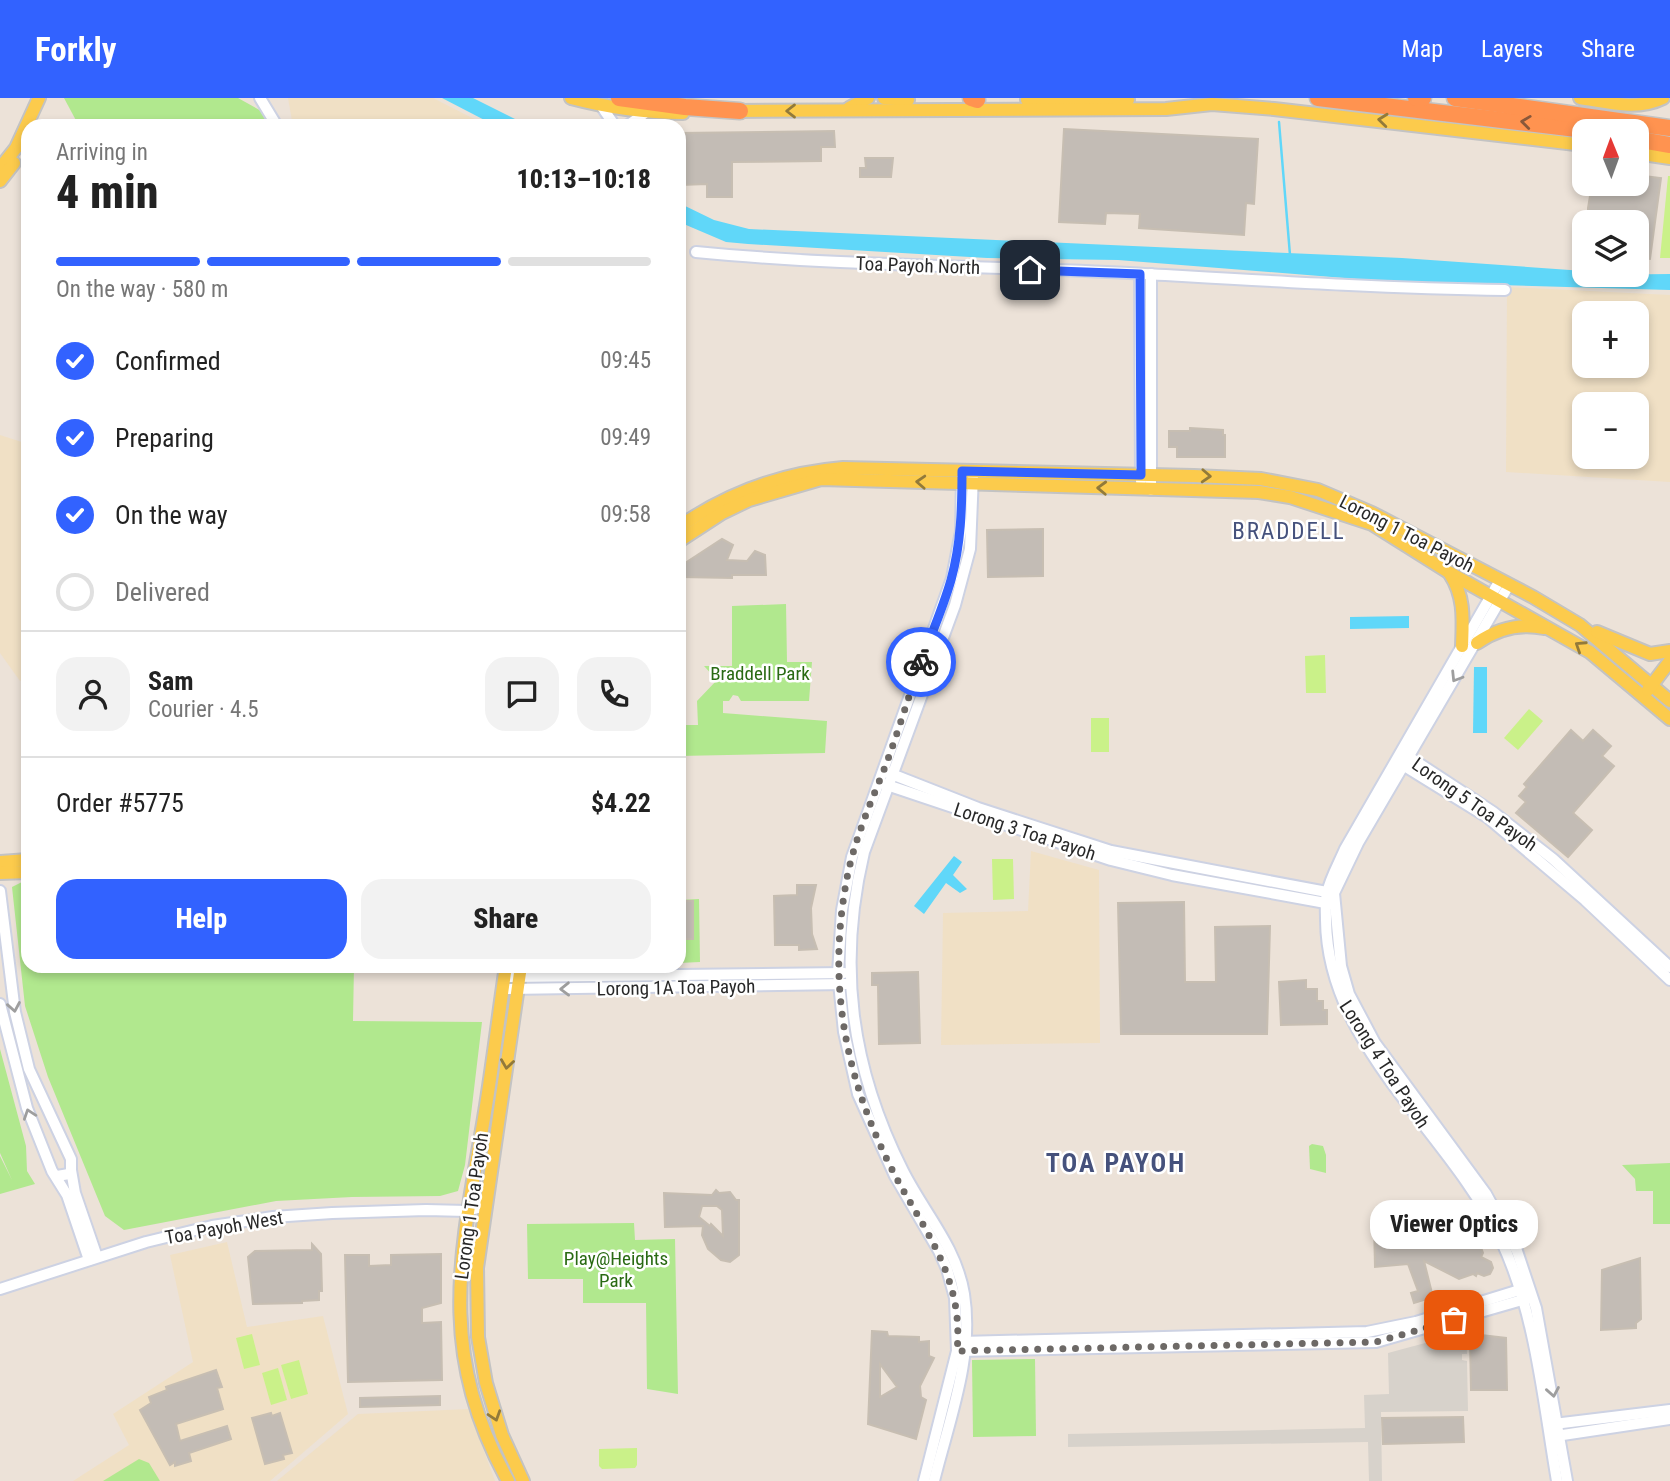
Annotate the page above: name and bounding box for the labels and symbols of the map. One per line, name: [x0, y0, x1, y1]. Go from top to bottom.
one-way arrow: [786, 103, 796, 119]
one-way arrow: [1377, 113, 1388, 128]
one-way arrow: [1520, 115, 1532, 130]
north arrow: [1572, 119, 1648, 196]
pin: [1000, 240, 1060, 300]
street label: Toa Payoh North: [855, 252, 981, 279]
one-way arrow: [1201, 469, 1212, 484]
one-way arrow: [915, 475, 926, 490]
one-way arrow: [1096, 481, 1107, 496]
street label: Lorong 1 Toa Payoh: [1336, 490, 1478, 577]
district label: BRADDELL: [1232, 518, 1346, 545]
courier: [886, 627, 956, 697]
one-way arrow: [1575, 641, 1588, 654]
park label: Braddell Park: [710, 662, 810, 685]
one-way arrow: [1451, 670, 1464, 683]
street label: Lorong 5 Toa Payoh: [1408, 753, 1542, 856]
street label: Lorong 3 Toa Payoh: [951, 798, 1099, 865]
street label: Lorong 1A Toa Payoh: [596, 975, 756, 1000]
one-way arrow: [560, 981, 570, 997]
street label: Lorong 4 Toa Payoh: [1335, 996, 1434, 1133]
one-way arrow: [6, 1001, 21, 1013]
one-way arrow: [500, 1058, 515, 1070]
one-way arrow: [24, 1108, 38, 1120]
street label: Lorong 1 Toa Payoh: [450, 1131, 493, 1281]
district label: TOA PAYOH: [1046, 1148, 1186, 1178]
callout: Viewer Optics: [1370, 1201, 1538, 1250]
street label: Toa Payoh West: [163, 1206, 285, 1249]
park label: Play@Heights Park: [564, 1247, 668, 1292]
pin: [1424, 1290, 1484, 1350]
one-way arrow: [1545, 1386, 1560, 1398]
one-way arrow: [487, 1409, 501, 1421]

